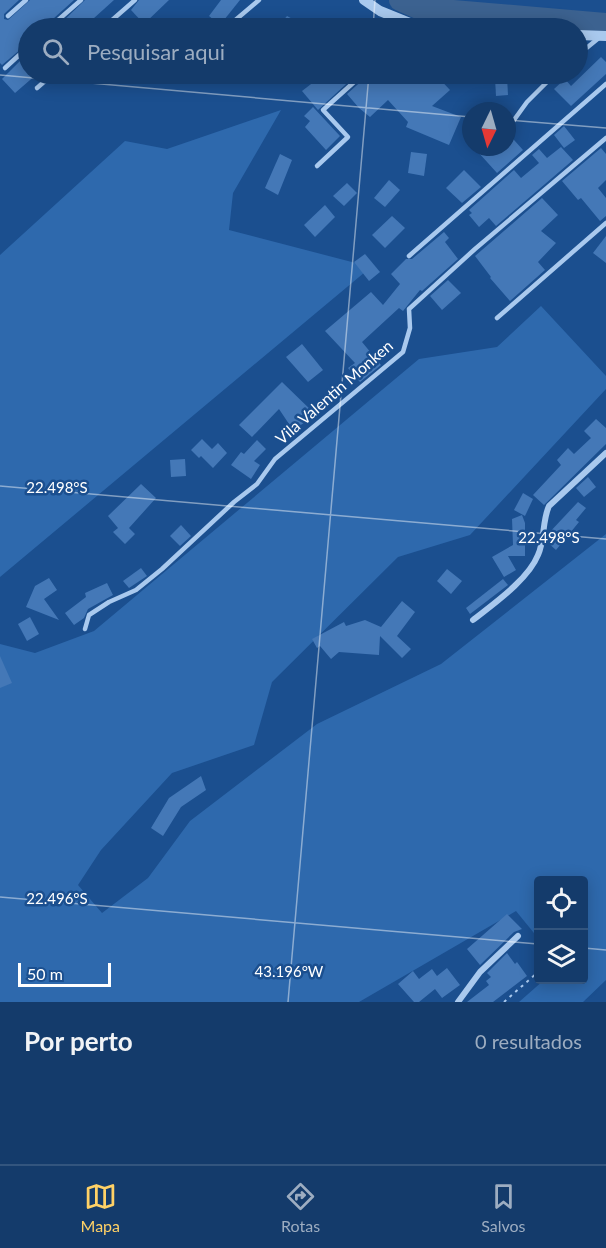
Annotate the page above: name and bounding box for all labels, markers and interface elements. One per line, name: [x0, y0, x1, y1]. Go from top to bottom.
search box: [18, 18, 588, 84]
icon: search: [39, 35, 72, 68]
text: Pesquisar aqui: [87, 38, 225, 65]
north arrow: [462, 102, 516, 156]
street label: Vila Valentin Monken: [271, 336, 396, 448]
text: 22.498°S: [26, 478, 88, 496]
text: 22.498°S: [518, 528, 580, 546]
map controls: [534, 876, 588, 984]
button: locate: [534, 876, 588, 930]
text: 22.496°S: [26, 889, 88, 907]
button: layers: [534, 930, 588, 984]
scale bar: [18, 960, 111, 988]
text: 43.196°W: [255, 962, 324, 980]
text: 50 m: [27, 964, 63, 983]
text: Por perto: [24, 1025, 133, 1057]
text: 0 resultados: [475, 1029, 582, 1053]
tab: Mapa: [81, 1180, 120, 1235]
tab: Rotas: [281, 1180, 320, 1235]
tab: Salvos: [481, 1180, 525, 1235]

